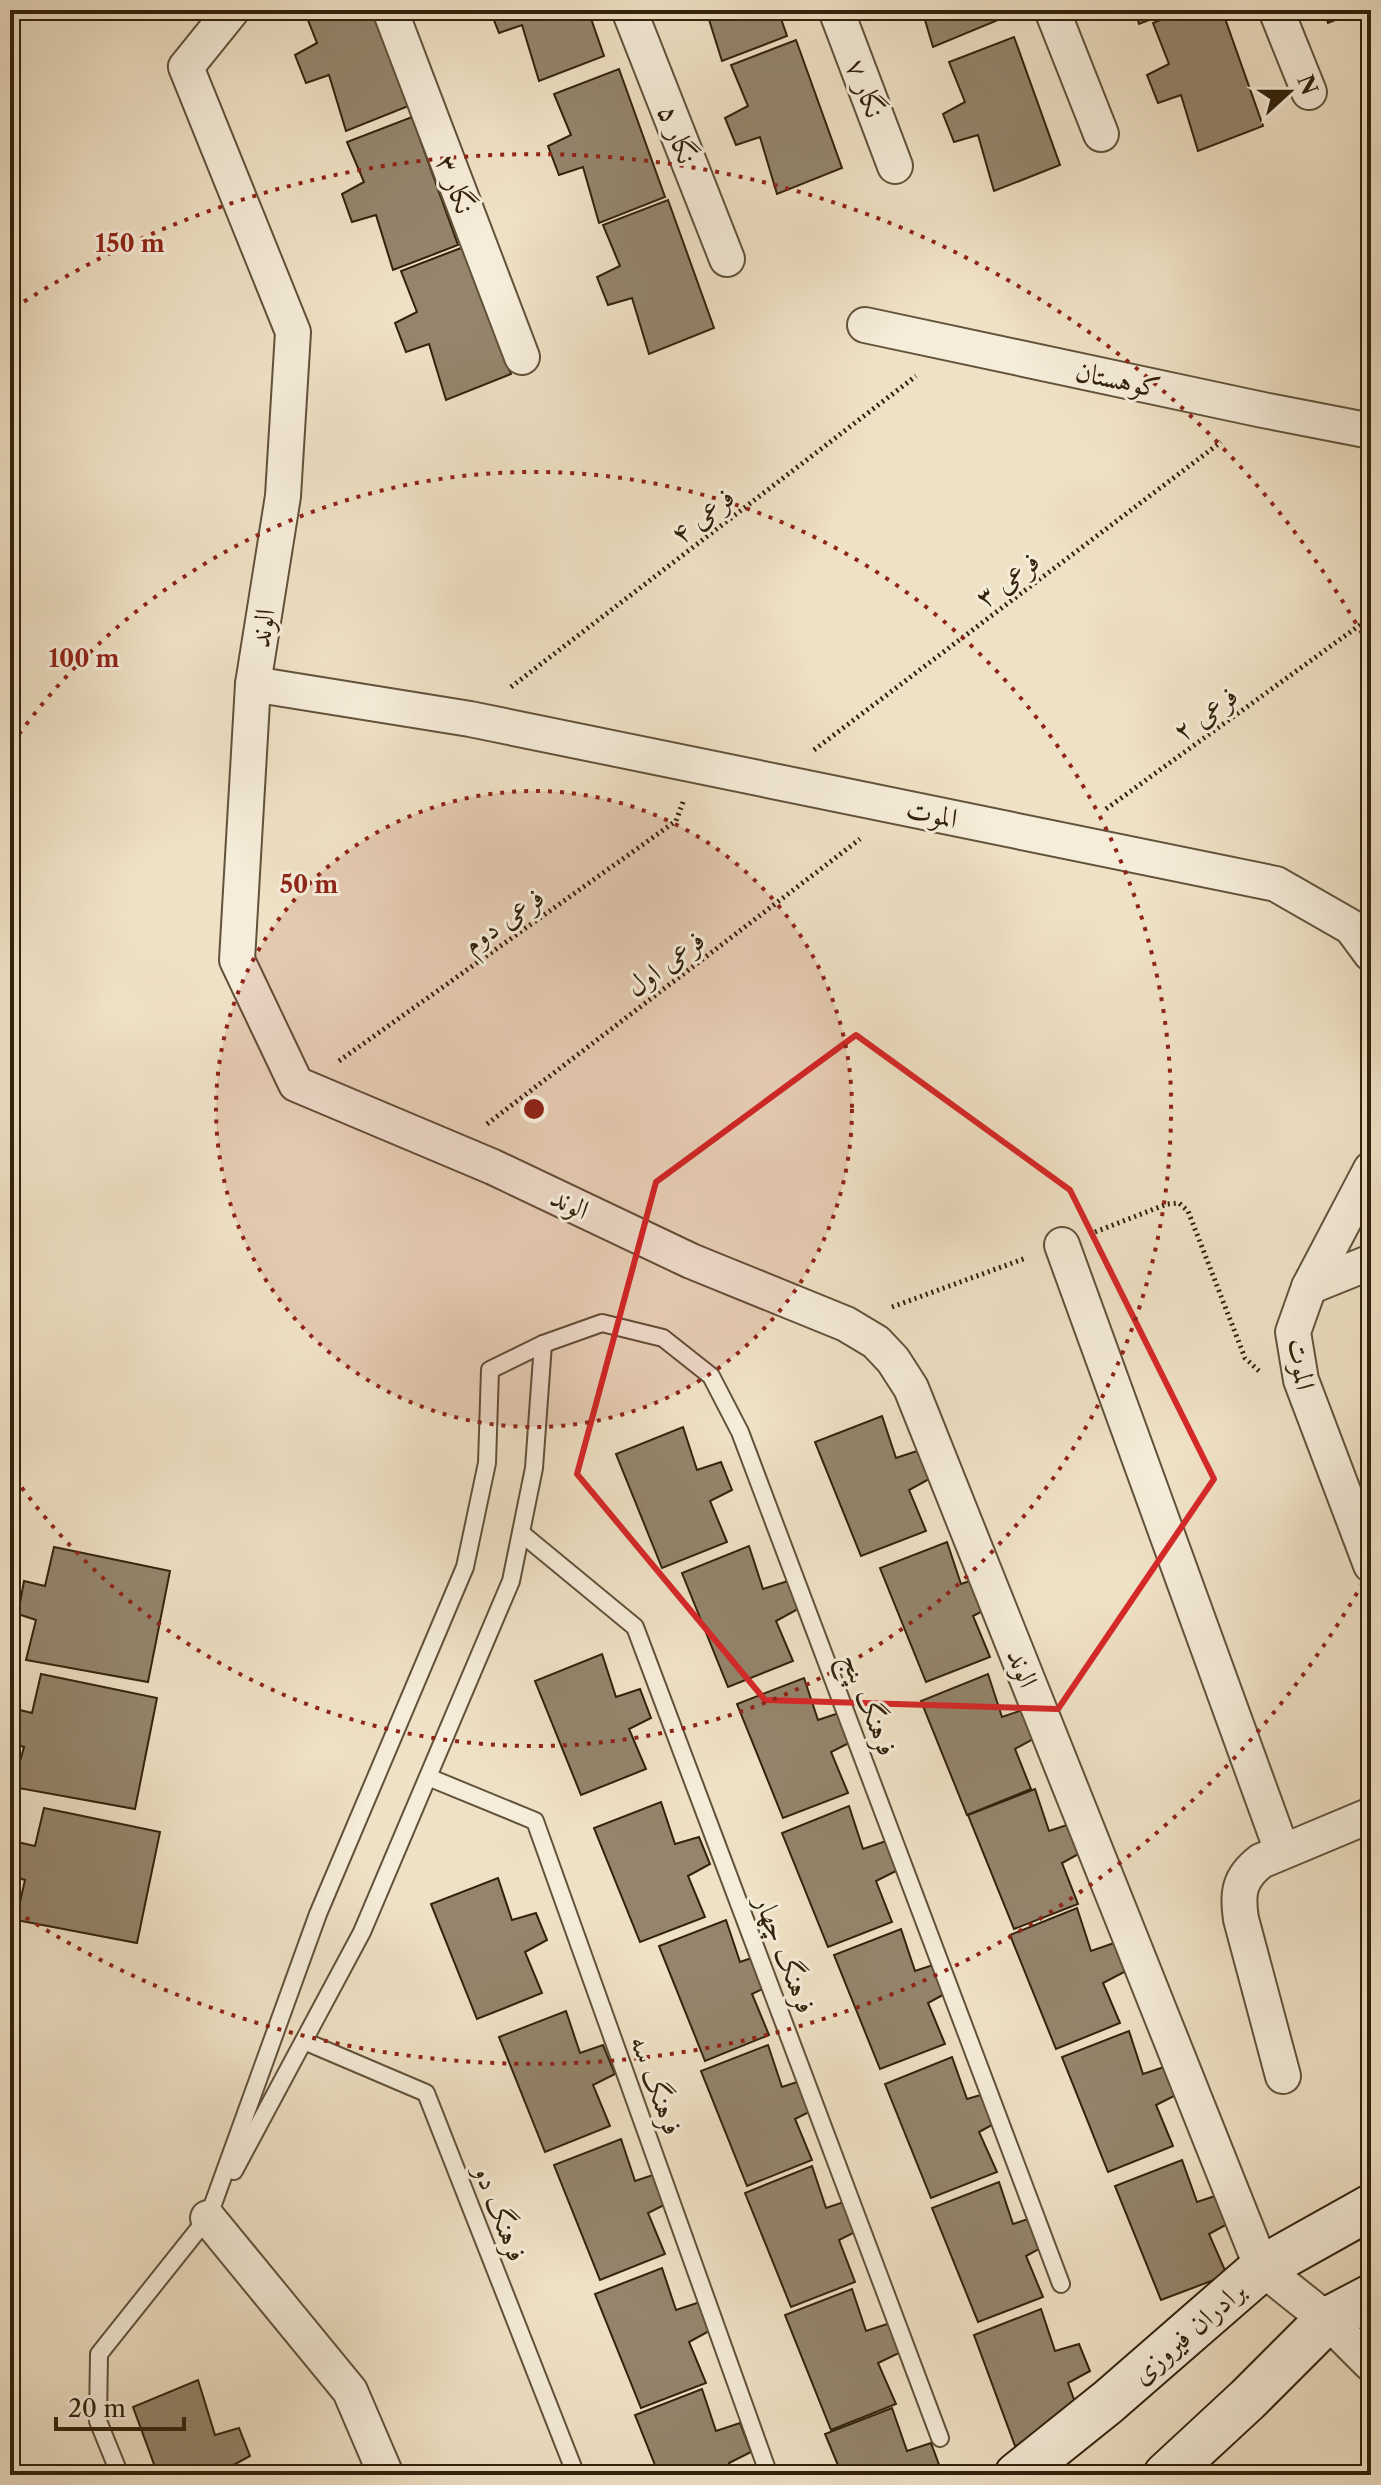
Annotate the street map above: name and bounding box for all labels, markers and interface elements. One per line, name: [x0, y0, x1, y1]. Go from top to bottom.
north arrow: [1249, 52, 1329, 132]
street label: نگار ۷: [839, 54, 893, 122]
text: N: [1291, 71, 1323, 99]
street label: نگار ۵: [651, 100, 705, 168]
street label: نگار ۳: [429, 150, 483, 218]
text: 150 m: [95, 229, 165, 258]
street label: کوهستان: [1072, 353, 1164, 406]
street label: فرعی ۴: [663, 480, 741, 551]
street label: فرعی ۳: [968, 544, 1046, 615]
street label: الوند: [242, 606, 283, 650]
text: 100 m: [48, 644, 120, 673]
street label: فرعی ۲: [1166, 678, 1245, 749]
street label: الموت: [903, 791, 961, 836]
text: 50 m: [280, 870, 338, 899]
street label: فرعی دوم: [456, 880, 555, 967]
street label: فرعی اول: [619, 922, 712, 1004]
centre of rings: [520, 1095, 548, 1123]
street label: الوند: [545, 1179, 595, 1228]
street label: الموت: [1280, 1336, 1323, 1393]
street label: الوند: [999, 1644, 1046, 1693]
street label: فرهنگ پنج: [827, 1648, 905, 1763]
street label: فرهنگ چهار: [745, 1888, 824, 2018]
street label: فرهنگ سه: [622, 2031, 691, 2140]
street label: فرهنگ دو: [465, 2157, 535, 2266]
street label: برادران فیروزی: [1124, 2273, 1252, 2391]
scale bar: [56, 2381, 184, 2431]
text: 20 m: [68, 2394, 126, 2423]

